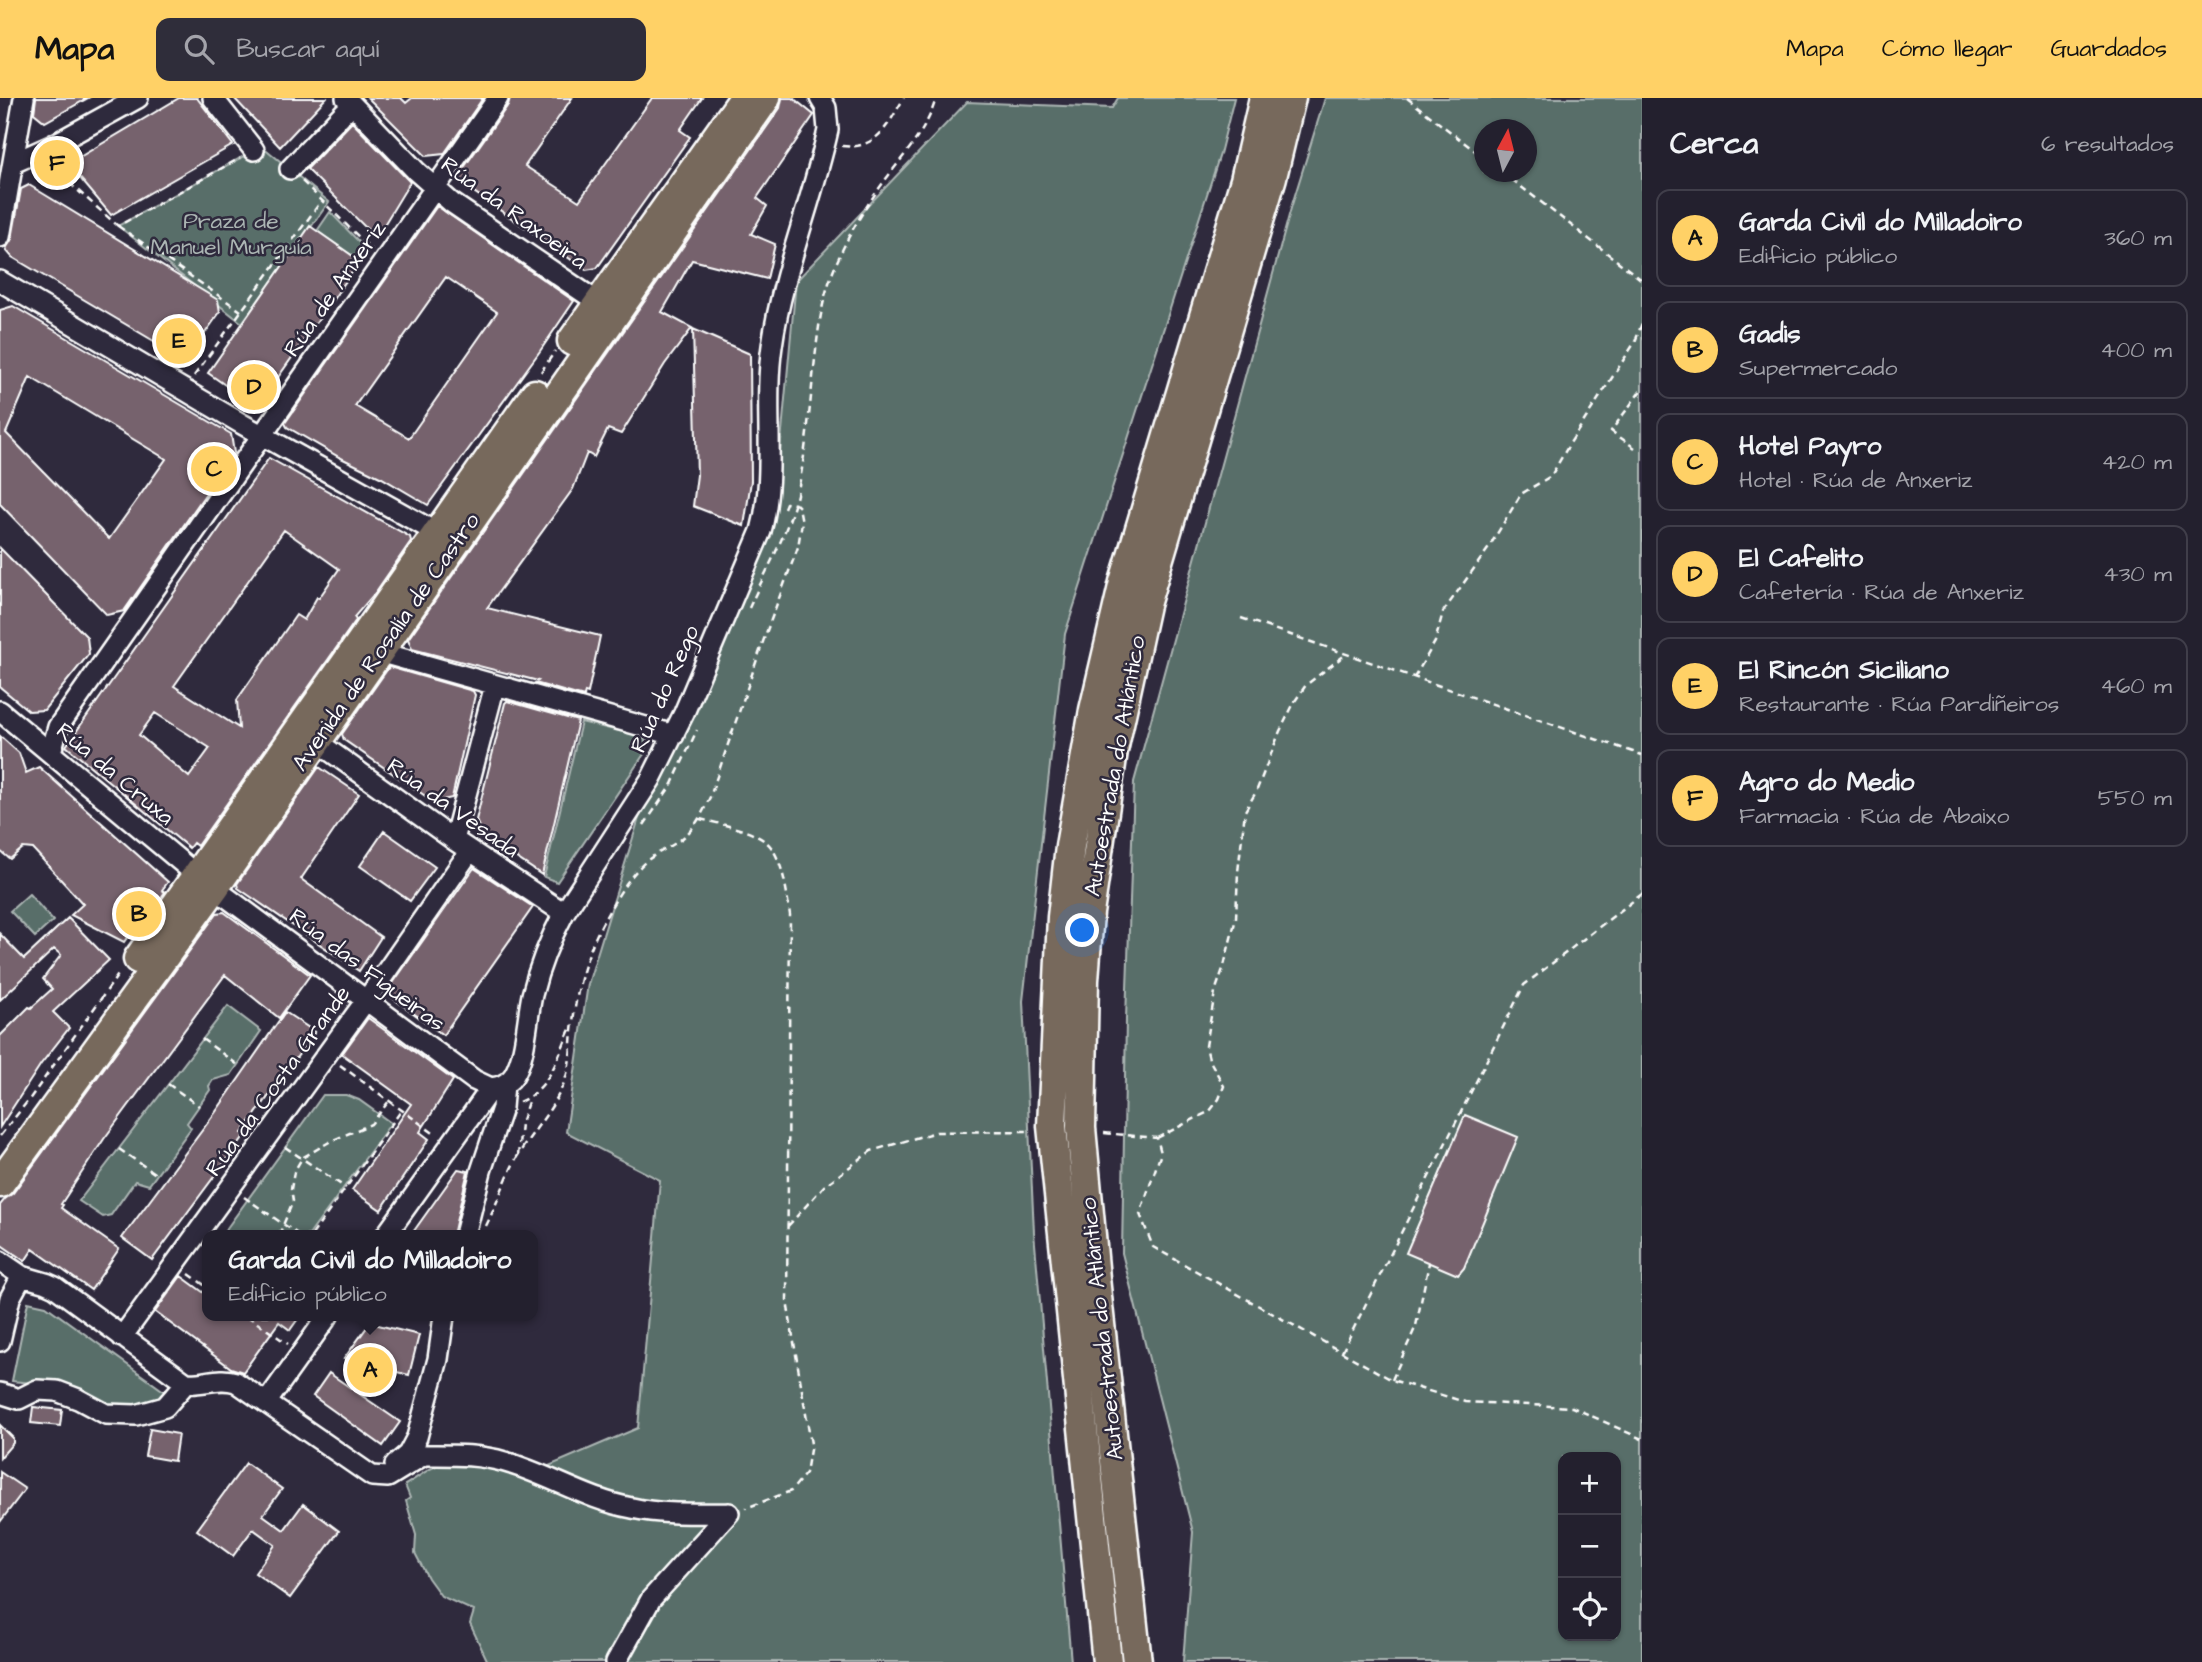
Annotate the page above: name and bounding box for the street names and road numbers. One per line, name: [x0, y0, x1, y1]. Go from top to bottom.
street label: Rúa da Raxoeira: [434, 149, 594, 277]
street label: Rúa de Anxeriz: [276, 214, 394, 364]
street label: Avenida de Rosalía de Castro: [284, 506, 488, 778]
street label: Rúa do Rego: [623, 620, 708, 758]
street label: Autoestrada do Atlántico: [1076, 633, 1154, 899]
street label: Rúa da Cruxa: [49, 715, 181, 833]
street label: Rúa da Vesada: [380, 750, 526, 866]
street label: Rúa das Figueiras: [282, 901, 452, 1040]
street label: Rúa da Costa Grande: [198, 979, 358, 1183]
street label: Autoestrada do Atlántico: [1072, 1196, 1132, 1462]

